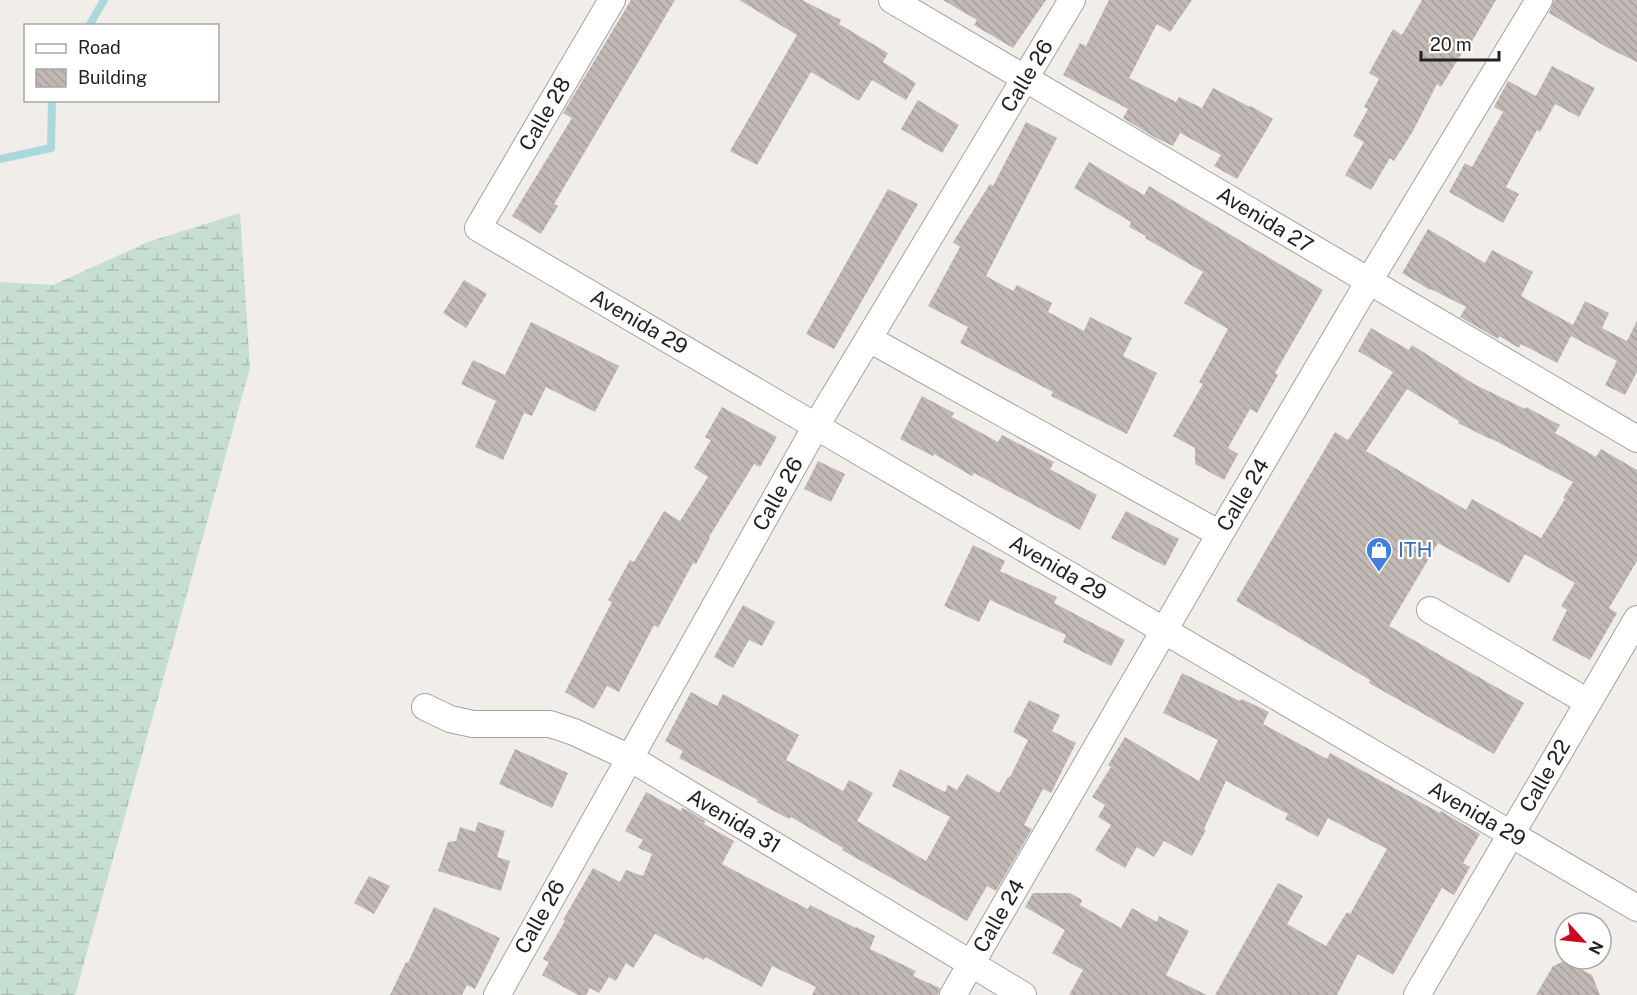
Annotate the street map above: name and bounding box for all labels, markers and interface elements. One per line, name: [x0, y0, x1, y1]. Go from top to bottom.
legend: [24, 24, 219, 102]
scale bar: [1421, 24, 1499, 62]
text: 20 m: [1430, 34, 1472, 55]
street label: Calle 26: [995, 35, 1058, 117]
text: Road: [78, 37, 121, 58]
text: Building: [78, 67, 147, 88]
street label: Calle 28: [514, 73, 576, 155]
street label: Avenida 27: [1213, 181, 1318, 258]
street label: Avenida 29: [586, 284, 692, 359]
street label: Calle 26: [747, 453, 808, 535]
street label: Calle 24: [1211, 454, 1274, 536]
street label: Avenida 29: [1005, 530, 1111, 605]
shop icon: ITH: [1364, 535, 1394, 573]
place label: ITH: [1398, 537, 1433, 562]
street label: Calle 22: [1514, 735, 1575, 817]
street label: Avenida 29: [1424, 776, 1530, 851]
street label: Avenida 31: [683, 783, 785, 858]
street label: Calle 24: [968, 875, 1029, 957]
street label: Calle 26: [509, 876, 570, 958]
north arrow: [1553, 911, 1613, 971]
text: N: [1585, 938, 1607, 957]

